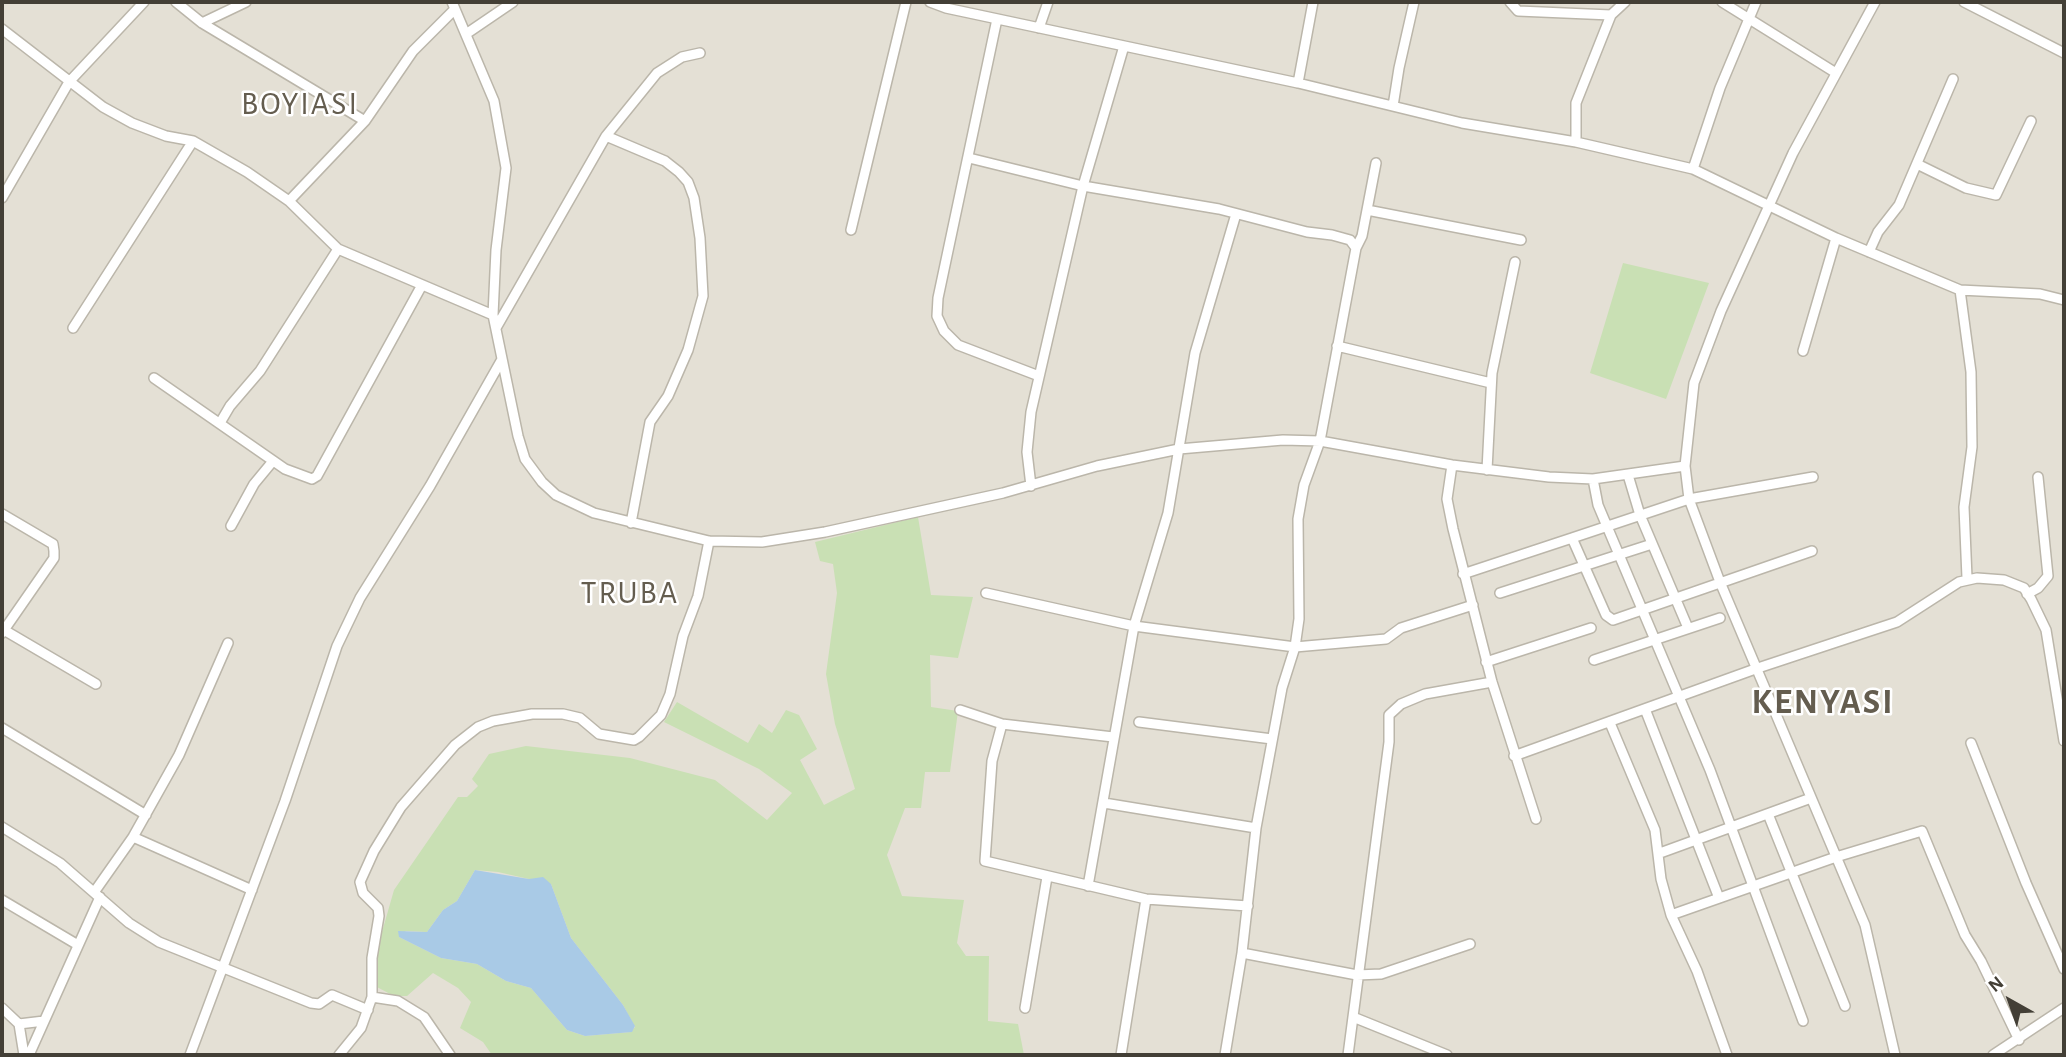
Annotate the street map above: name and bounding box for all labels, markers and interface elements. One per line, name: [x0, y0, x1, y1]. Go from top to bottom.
district label: BOYIASI: [242, 85, 358, 123]
district label: TRUBA: [581, 574, 679, 612]
district label: KENYASI: [1752, 681, 1894, 723]
north arrow: [1975, 966, 2045, 1036]
text: N: [1985, 973, 2007, 996]

